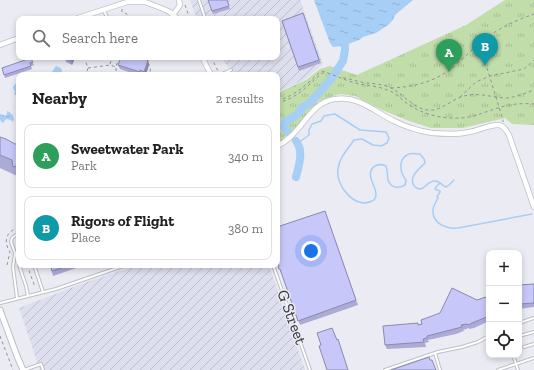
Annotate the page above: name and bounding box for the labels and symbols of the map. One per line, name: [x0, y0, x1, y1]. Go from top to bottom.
pin: B: [472, 33, 498, 66]
pin: A: [436, 39, 462, 72]
your location: [301, 241, 321, 261]
street label: G Street: [273, 287, 311, 347]

